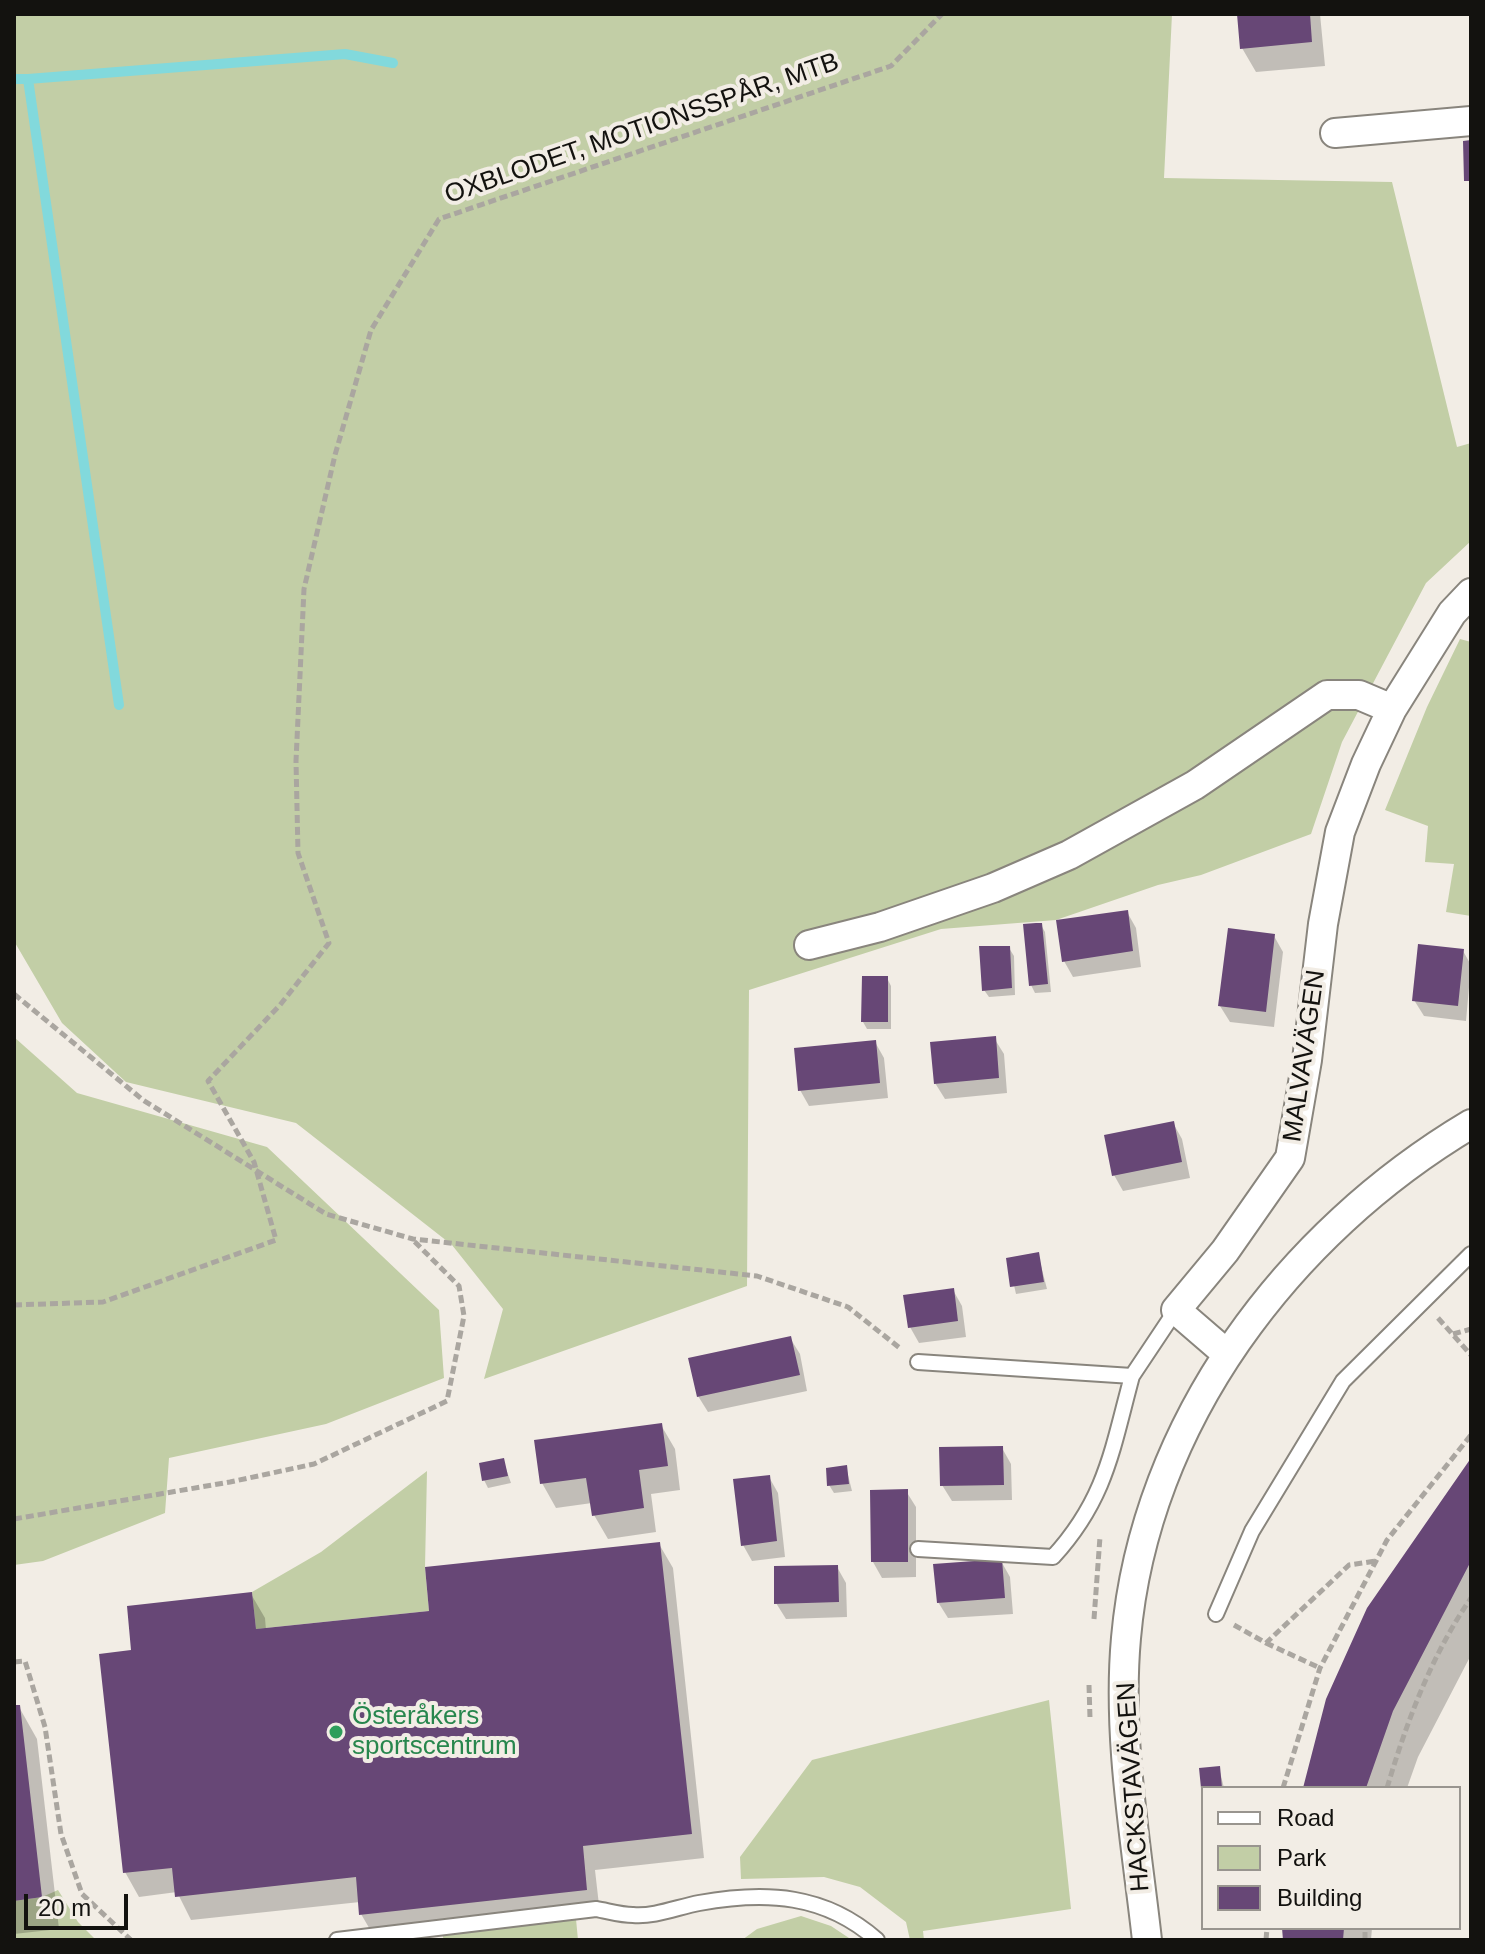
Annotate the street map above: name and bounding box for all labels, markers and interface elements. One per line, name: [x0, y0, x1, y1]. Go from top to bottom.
street label: OXBLODET, MOTIONSSPÅR, MTB: [441, 47, 843, 211]
street label: MALVAVÄGEN: [1277, 968, 1333, 1144]
street label: HACKSTAVÄGEN: [1111, 1681, 1157, 1893]
place label: Österåkers sportscentrum: [352, 1701, 517, 1762]
marker: Österåkers sportscentrum: [327, 1723, 345, 1741]
legend: [1201, 1786, 1461, 1930]
text: Road: [1277, 1804, 1334, 1831]
text: Park: [1277, 1844, 1326, 1871]
scale bar: [28, 1878, 132, 1928]
text: Building: [1277, 1884, 1362, 1911]
text: 20 m: [38, 1894, 91, 1921]

